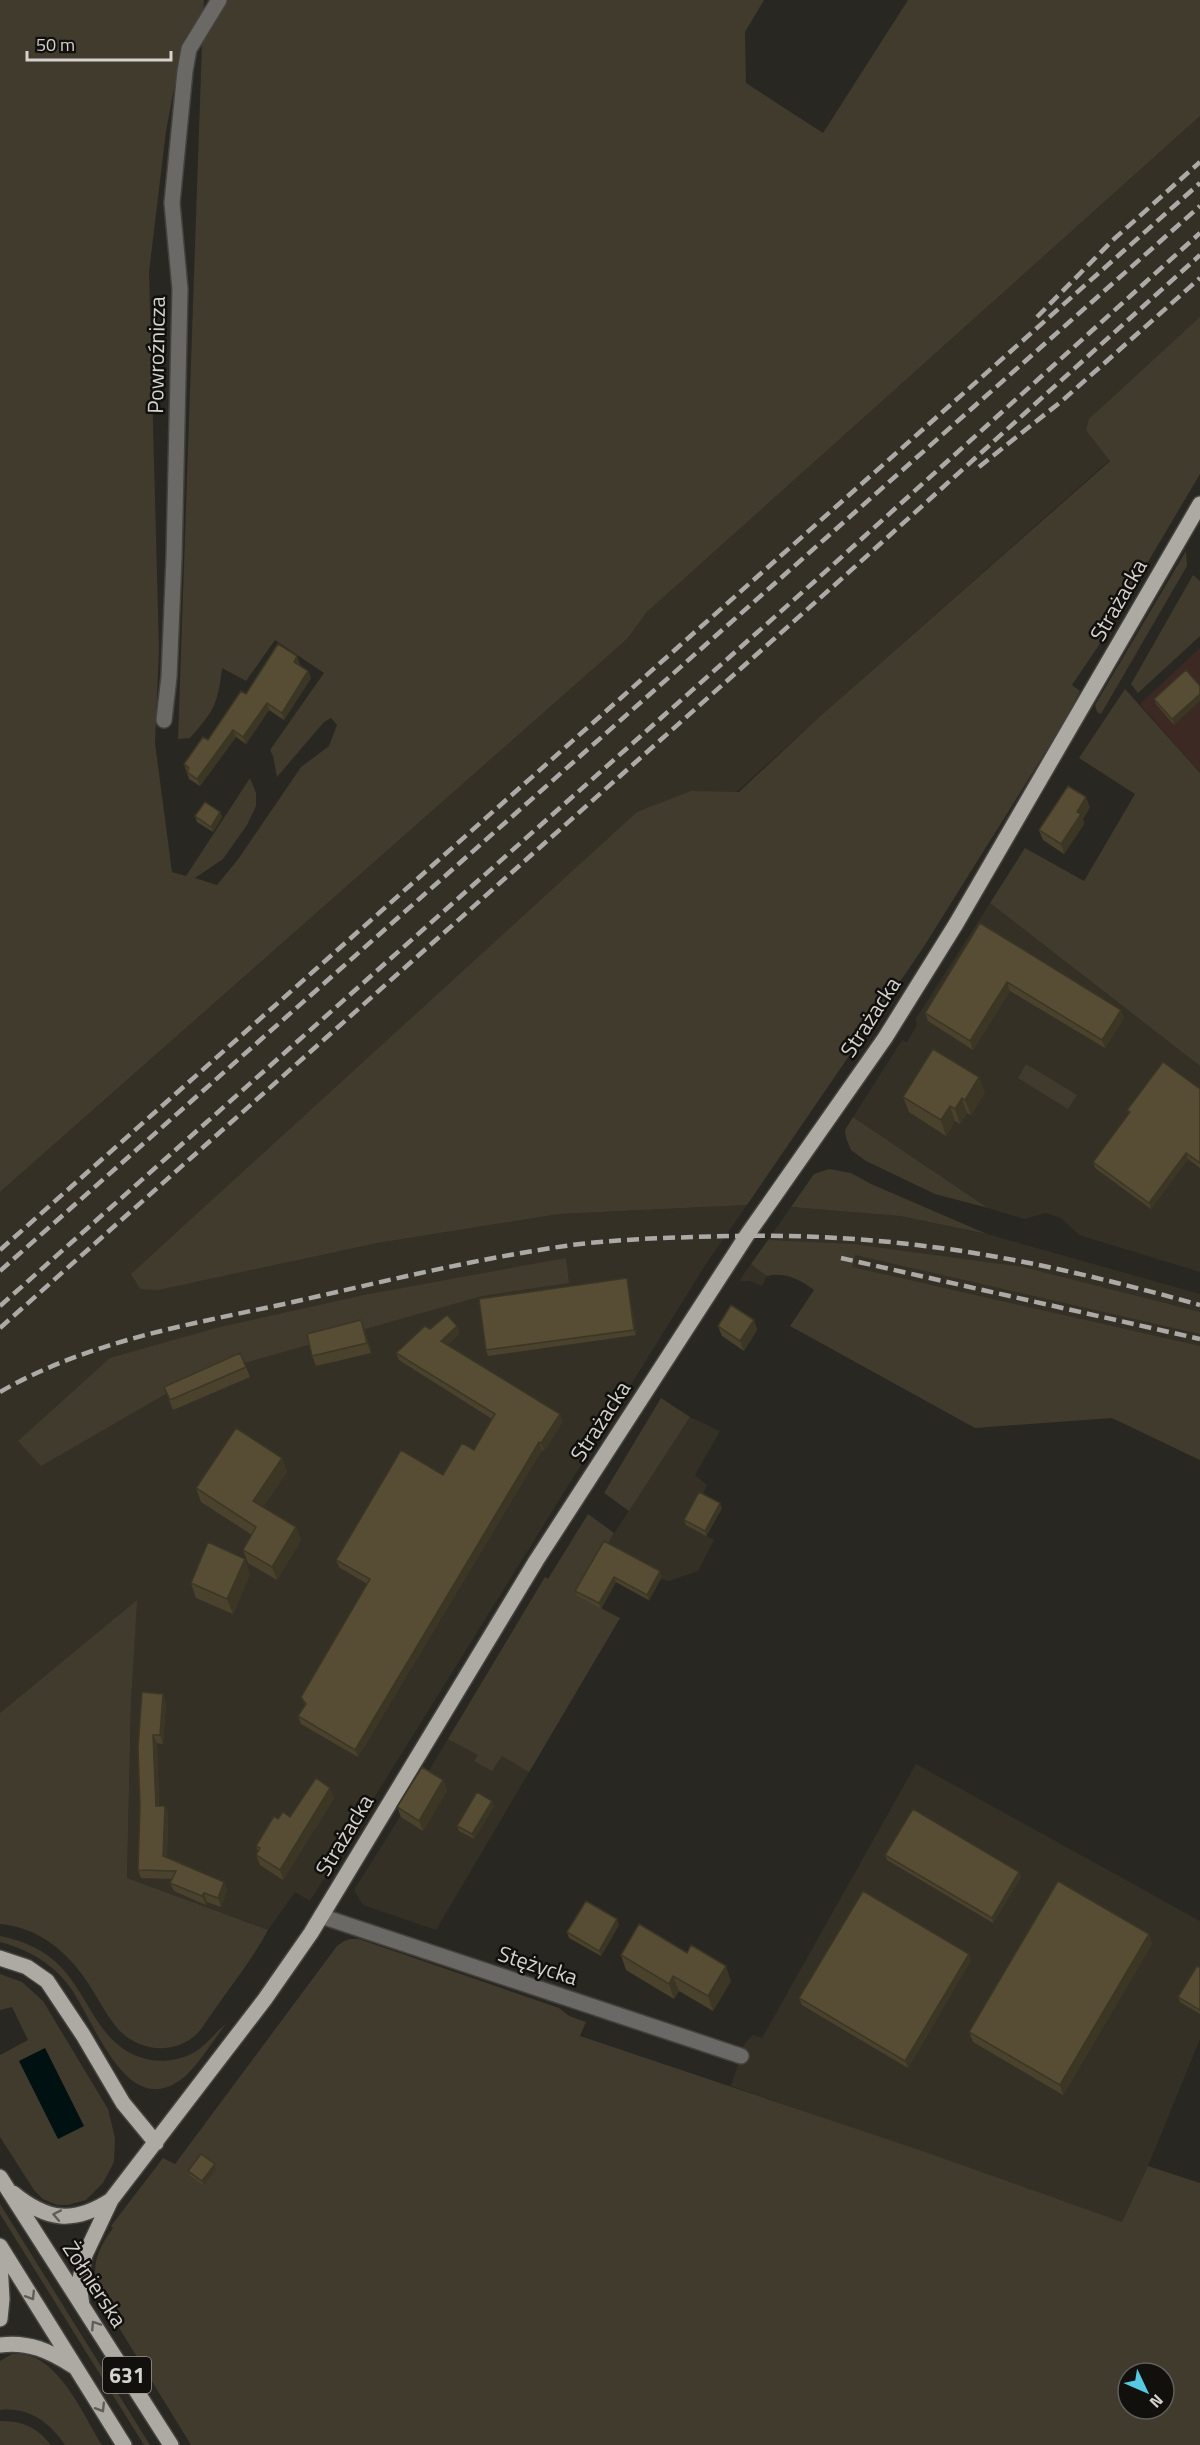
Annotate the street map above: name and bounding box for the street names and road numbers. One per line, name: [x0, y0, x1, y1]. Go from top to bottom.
street label: Powroźnicza: [138, 296, 174, 414]
street label: Strażacka: [1081, 552, 1155, 648]
street label: Strażacka: [831, 970, 909, 1064]
street label: Strażacka: [561, 1374, 639, 1468]
street label: Strażacka: [306, 1788, 382, 1882]
street label: Stężycka: [494, 1936, 582, 1994]
street label: Żołnierska: [54, 2234, 136, 2334]
road number: 631: [103, 2357, 151, 2393]

